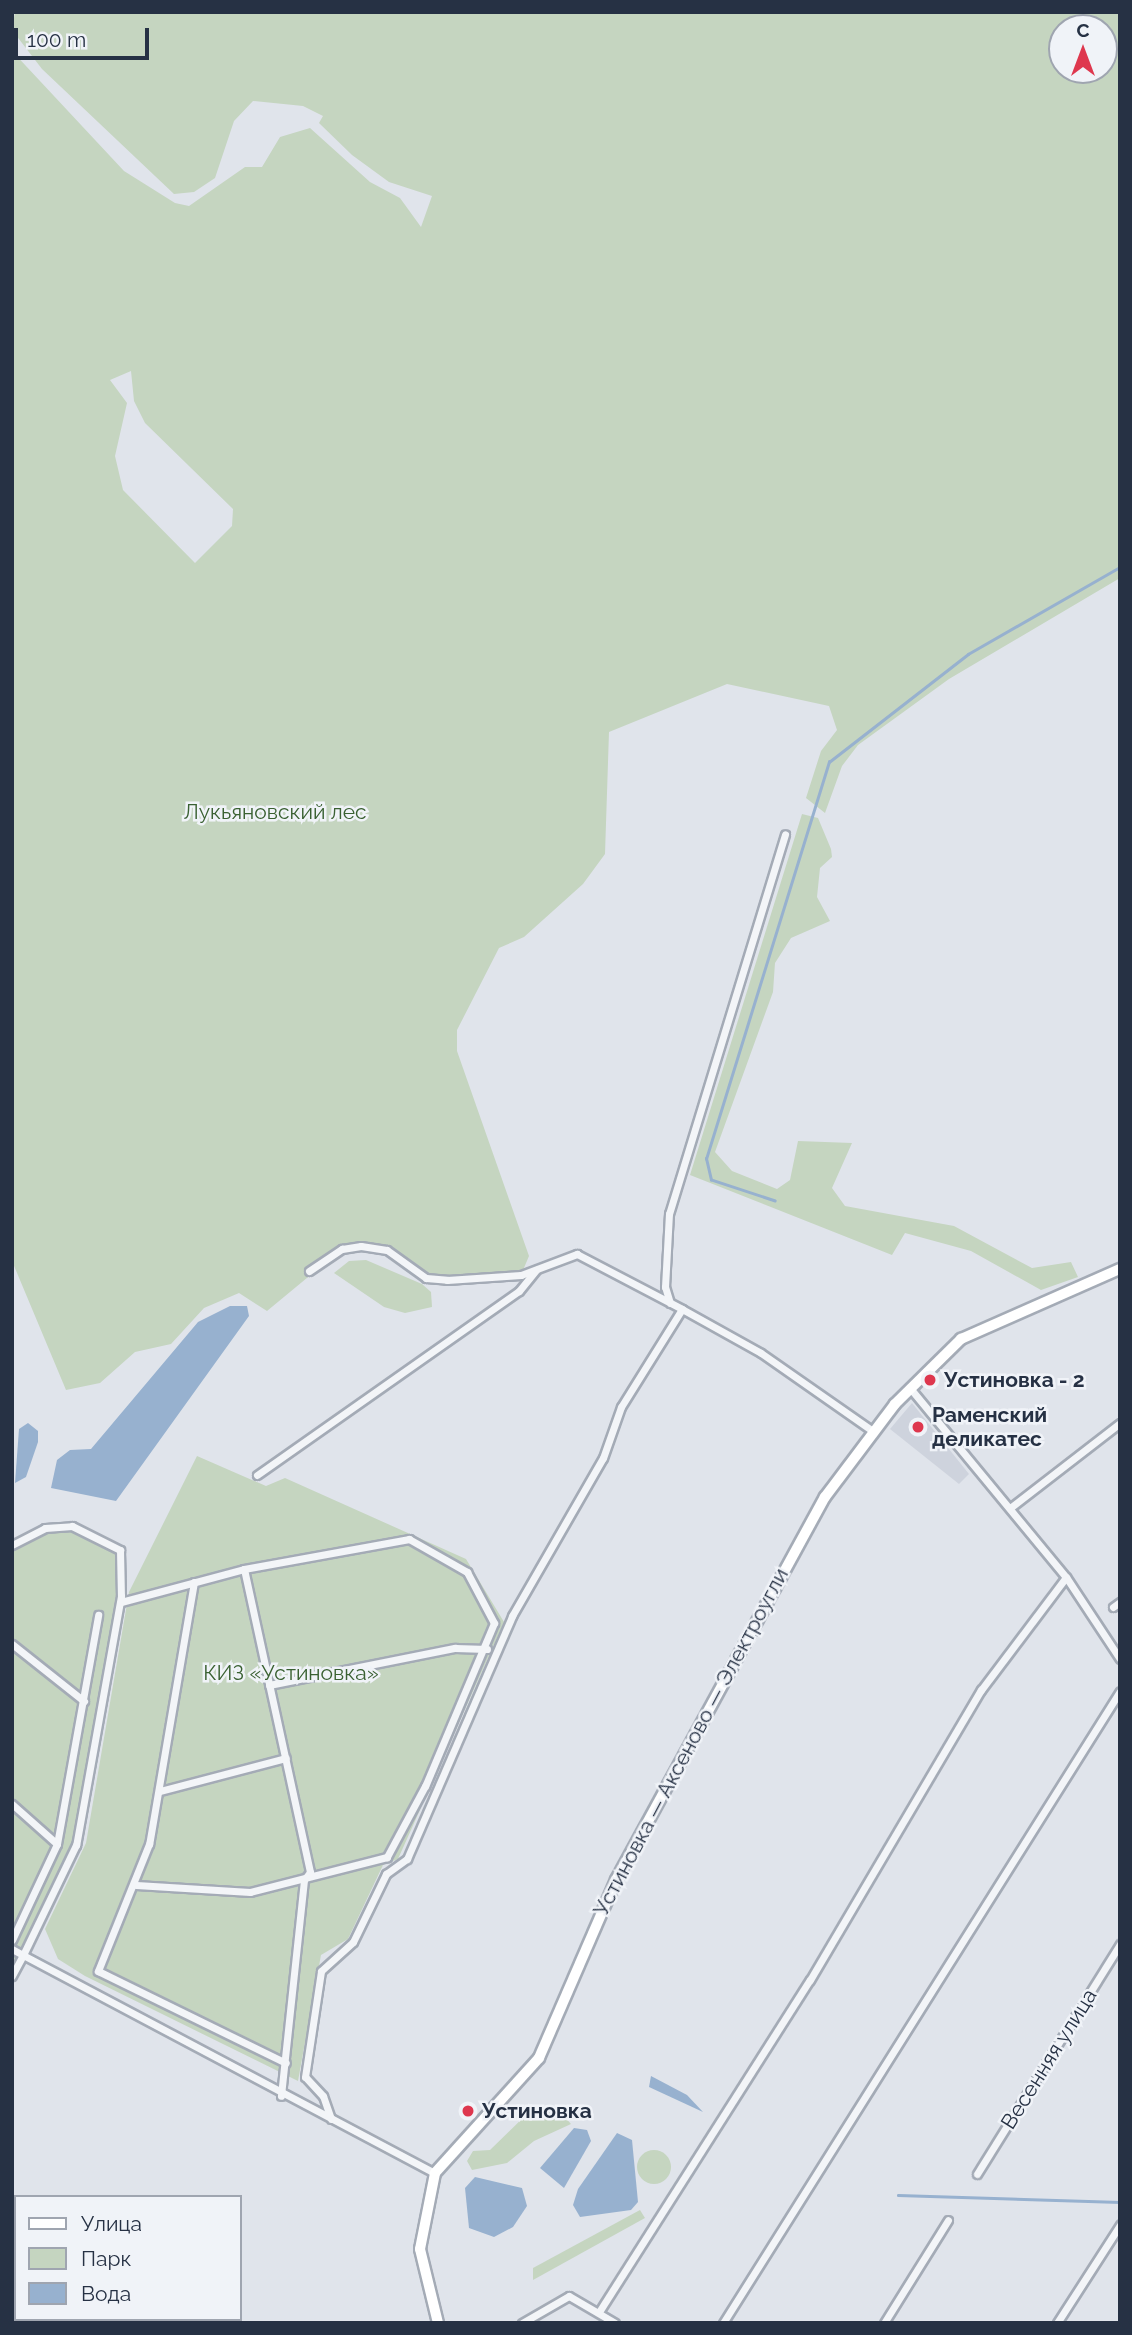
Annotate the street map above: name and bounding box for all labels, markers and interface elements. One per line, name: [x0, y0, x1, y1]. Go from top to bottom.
scale bar: [18, 14, 152, 58]
north arrow: [1048, 14, 1118, 84]
text: С: [1076, 19, 1090, 41]
text: 100 m: [27, 27, 86, 52]
park label: Лукьяновский лес: [183, 799, 367, 825]
place label: Устиновка - 2: [944, 1367, 1084, 1393]
marker: Устиновка - 2: [922, 1372, 938, 1388]
place label: Раменский деликатес: [932, 1402, 1047, 1452]
marker: Раменский деликатес: [910, 1419, 926, 1435]
street label: Устиновка — Аксеново — Электроугли: [588, 1564, 794, 1920]
park label: КИЗ «Устиновка»: [203, 1660, 379, 1686]
street label: Весенняя улица: [996, 1984, 1102, 2134]
place label: Устиновка: [482, 2098, 592, 2124]
marker: Устиновка: [460, 2103, 476, 2119]
legend: [14, 2195, 242, 2321]
text: Улица: [81, 2211, 142, 2236]
text: Парк: [81, 2246, 131, 2271]
text: Вода: [81, 2281, 131, 2306]

